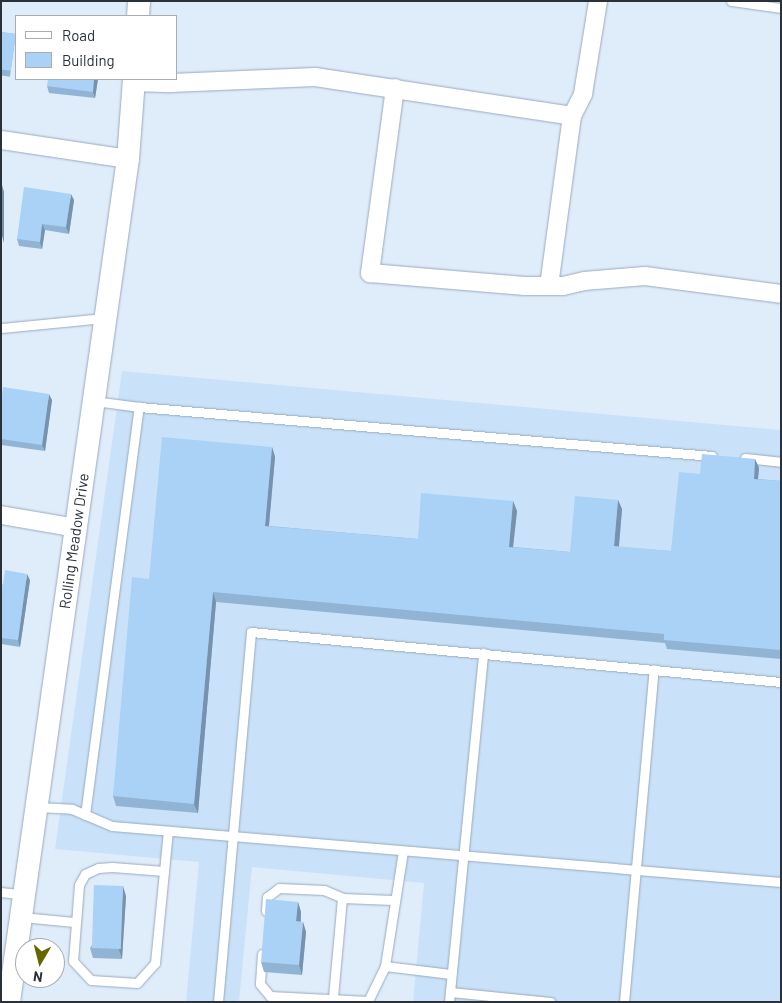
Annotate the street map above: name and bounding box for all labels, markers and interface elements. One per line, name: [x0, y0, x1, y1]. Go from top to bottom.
legend: [15, 15, 178, 80]
text: Road: [62, 26, 95, 44]
text: Building: [62, 51, 115, 69]
street label: Rolling Meadow Drive: [56, 472, 92, 610]
north arrow: [15, 938, 65, 988]
text: N: [32, 968, 44, 986]

